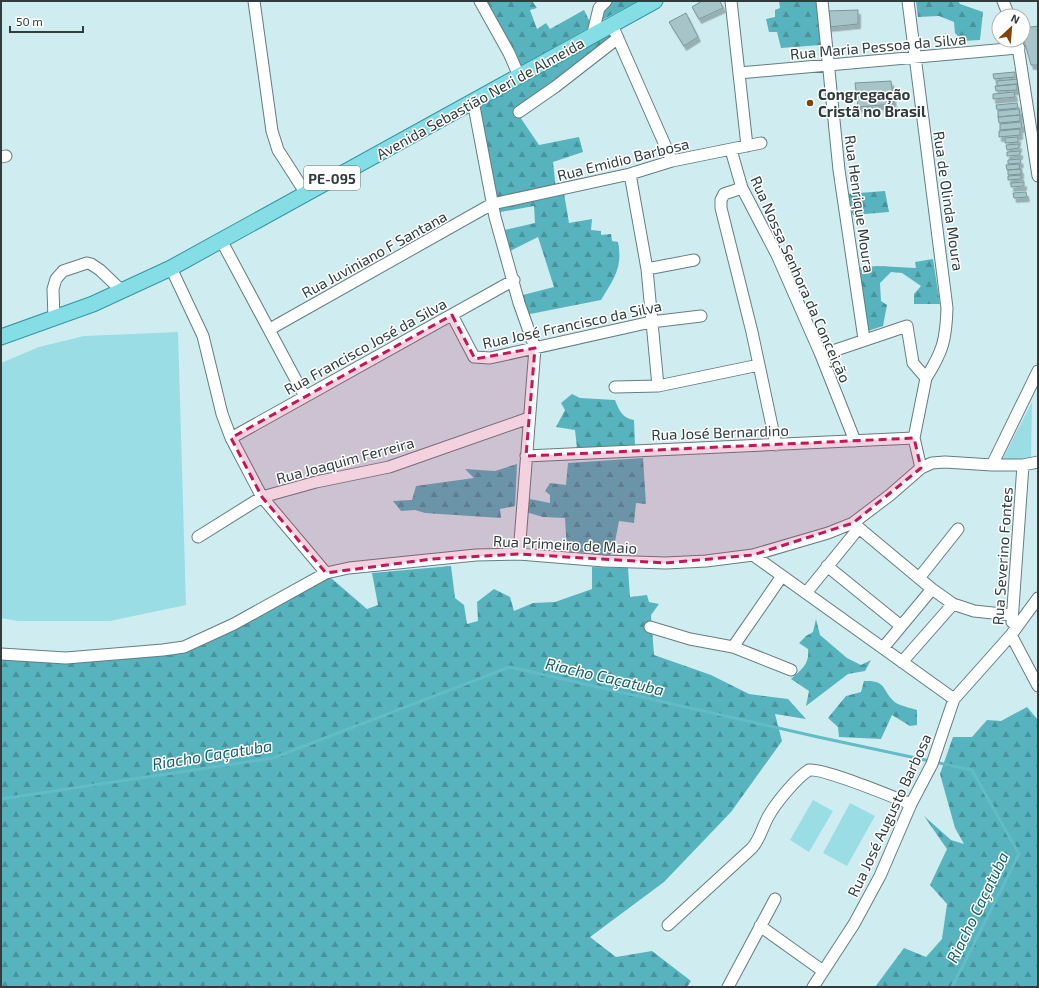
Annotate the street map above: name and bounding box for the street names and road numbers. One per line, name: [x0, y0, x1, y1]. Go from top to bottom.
street label: Rua Maria Pessoa da Silva: [789, 29, 967, 63]
street label: Avenida Sebastião Neri de Almeida: [373, 33, 587, 163]
street label: Rua de Olinda Moura: [930, 130, 968, 272]
street label: Rua Emidio Barbosa: [555, 134, 691, 184]
street label: Rua Henrique Moura: [841, 134, 879, 274]
road number: PE-095: [304, 166, 360, 190]
street label: Rua Nossa Senhora da Conceição: [746, 173, 855, 386]
street label: Rua Juviniano F Santana: [298, 207, 450, 301]
street label: Rua Francisco José da Silva: [281, 294, 449, 398]
street label: Rua José Francisco da Silva: [481, 296, 663, 352]
street label: Rua José Bernardino: [651, 421, 789, 443]
street label: Rua Joaquim Ferreira: [274, 433, 416, 487]
street label: Rua Severino Fontes: [988, 486, 1016, 626]
street label: Rua Primeiro de Maio: [493, 531, 637, 557]
street label: Rua José Augusto Barbosa: [843, 731, 935, 899]

